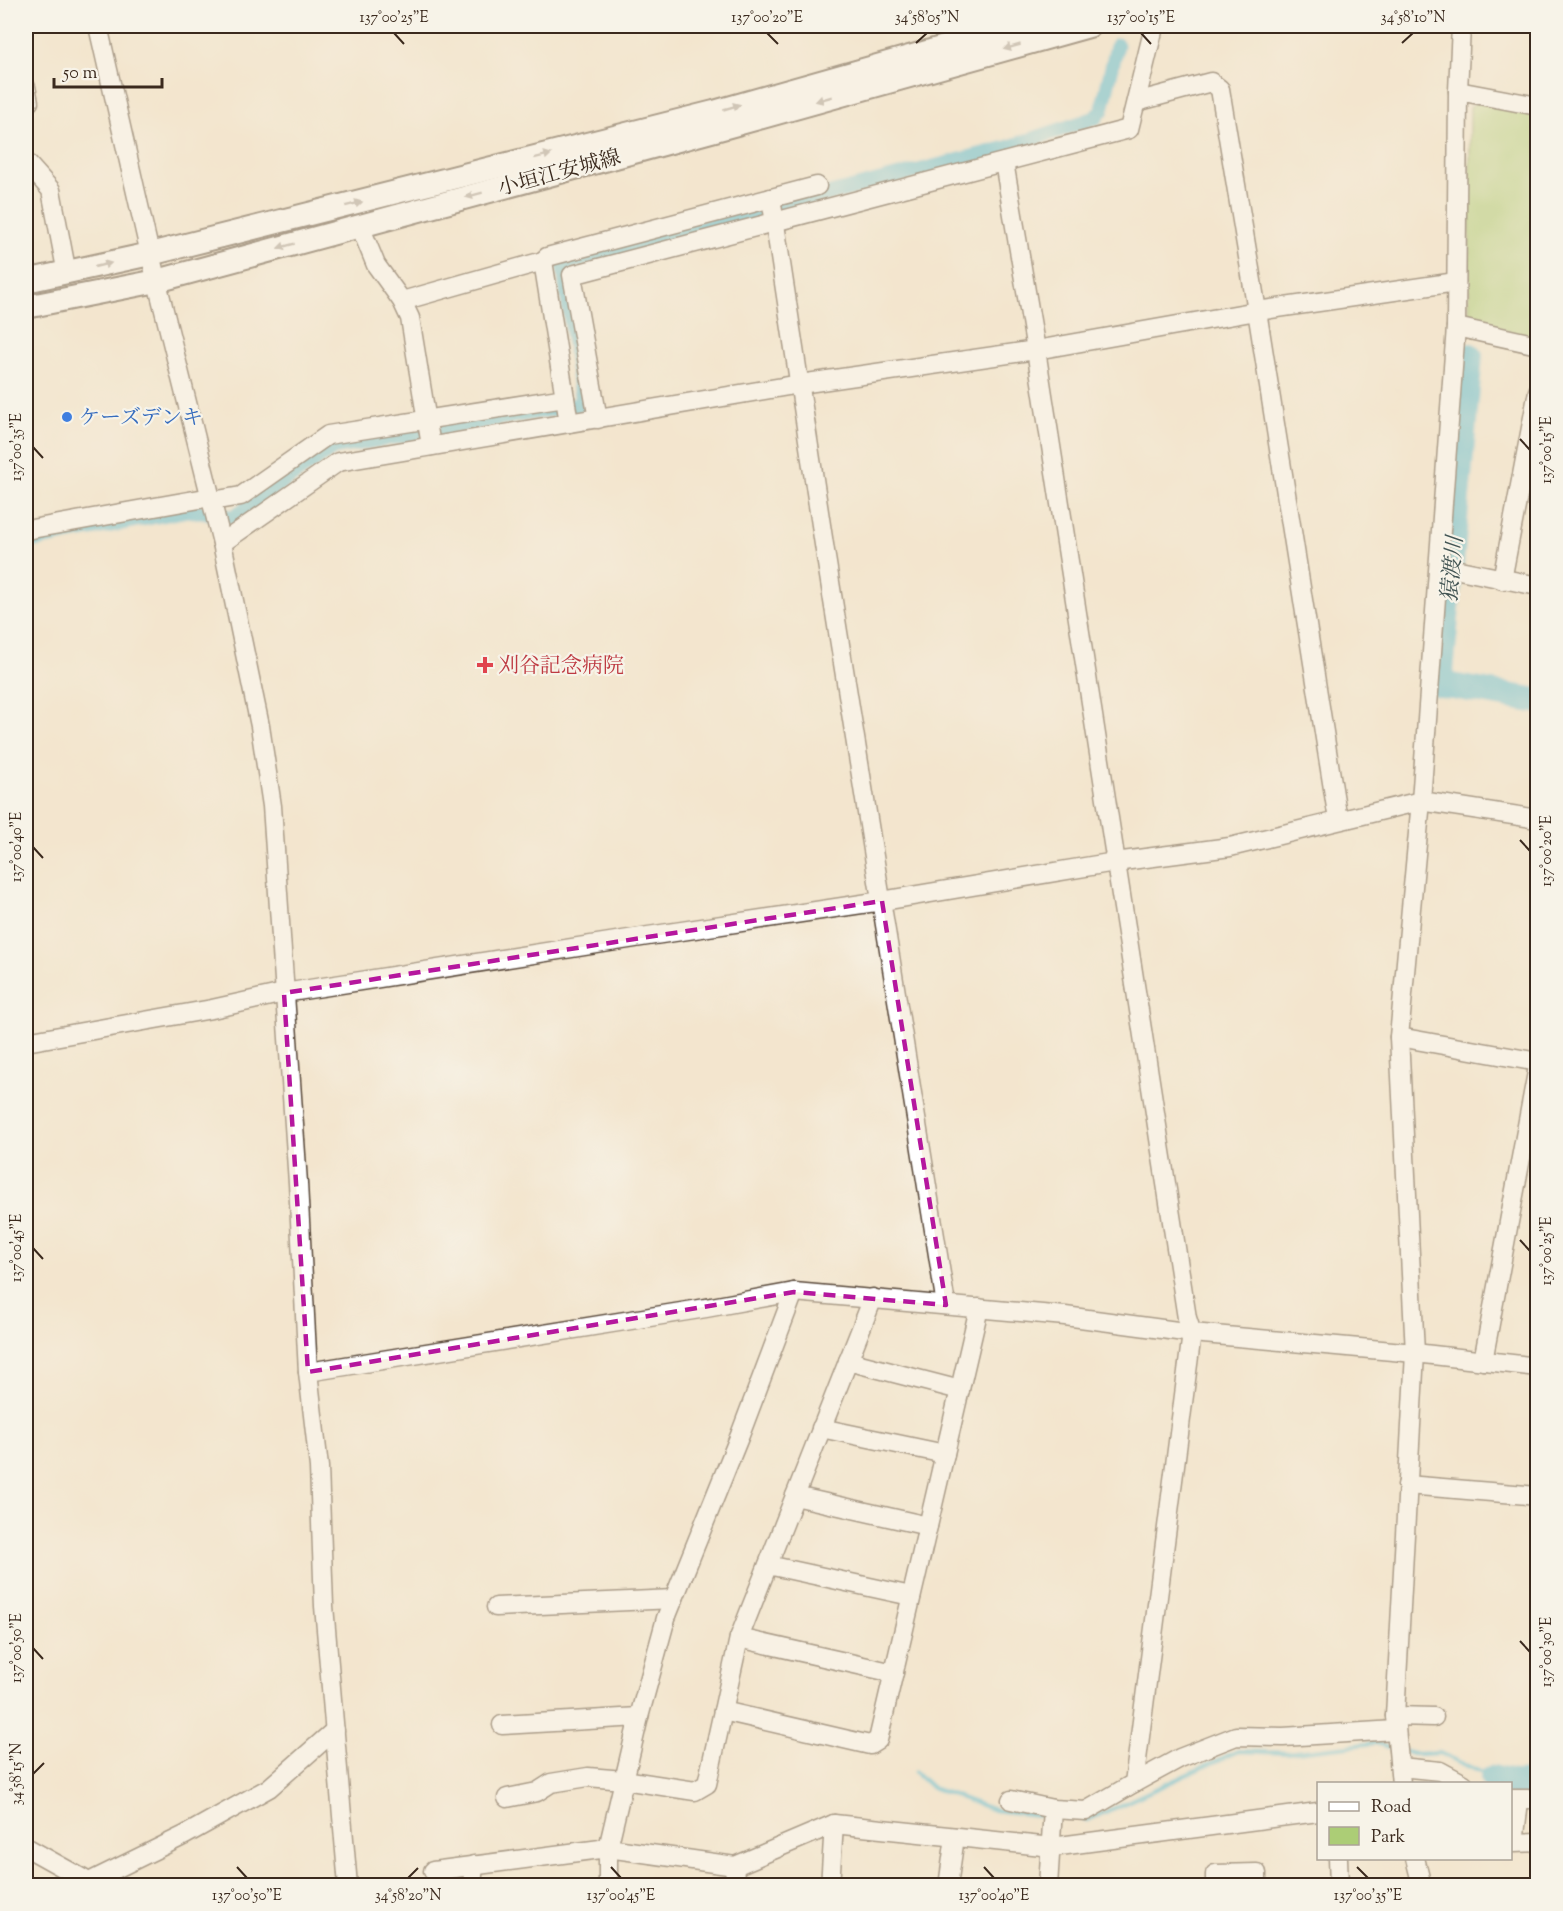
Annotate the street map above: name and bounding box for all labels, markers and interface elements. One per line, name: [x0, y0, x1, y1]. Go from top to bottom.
text: 137°00'25"E: [359, 8, 429, 29]
text: 137°00'20"E: [731, 8, 803, 29]
text: 34°58'05"N: [895, 8, 959, 29]
text: 137°00'15"E: [1107, 8, 1175, 29]
text: 34°58'10"N: [1381, 8, 1445, 29]
one-way arrow: [1003, 43, 1021, 52]
scale bar: [54, 51, 162, 89]
text: 50 m: [62, 61, 98, 87]
one-way arrow: [815, 95, 833, 105]
one-way arrow: [723, 102, 741, 111]
street label: 小垣江安城線: [495, 143, 624, 205]
one-way arrow: [534, 150, 552, 160]
one-way arrow: [465, 191, 483, 200]
one-way arrow: [345, 198, 363, 208]
one-way arrow: [277, 242, 295, 251]
one-way arrow: [94, 260, 112, 270]
place label: ケーズデンキ: [79, 404, 203, 434]
marker: ケーズデンキ: [60, 410, 74, 424]
text: 137°00'35"E: [7, 413, 28, 481]
text: 137°00'15"E: [1537, 416, 1558, 484]
water label: 猿渡川: [1435, 533, 1473, 604]
place label: 刈谷記念病院: [498, 652, 624, 682]
marker: 刈谷記念病院: [476, 656, 494, 674]
text: 137°00'40"E: [7, 812, 28, 882]
text: 137°00'20"E: [1537, 815, 1558, 887]
text: 137°00'45"E: [7, 1214, 28, 1282]
text: 137°00'25"E: [1537, 1216, 1558, 1286]
text: 137°00'50"E: [7, 1613, 28, 1683]
text: 137°00'30"E: [1537, 1617, 1558, 1687]
text: 34°58'15"N: [7, 1743, 28, 1805]
legend: [1317, 1782, 1512, 1860]
text: Road: [1371, 1795, 1411, 1821]
text: Park: [1371, 1825, 1406, 1851]
text: 137°00'50"E: [212, 1886, 282, 1907]
text: 34°58'20"N: [375, 1886, 441, 1907]
text: 137°00'45"E: [587, 1886, 655, 1907]
text: 137°00'40"E: [959, 1886, 1029, 1907]
text: 137°00'35"E: [1334, 1886, 1402, 1907]

